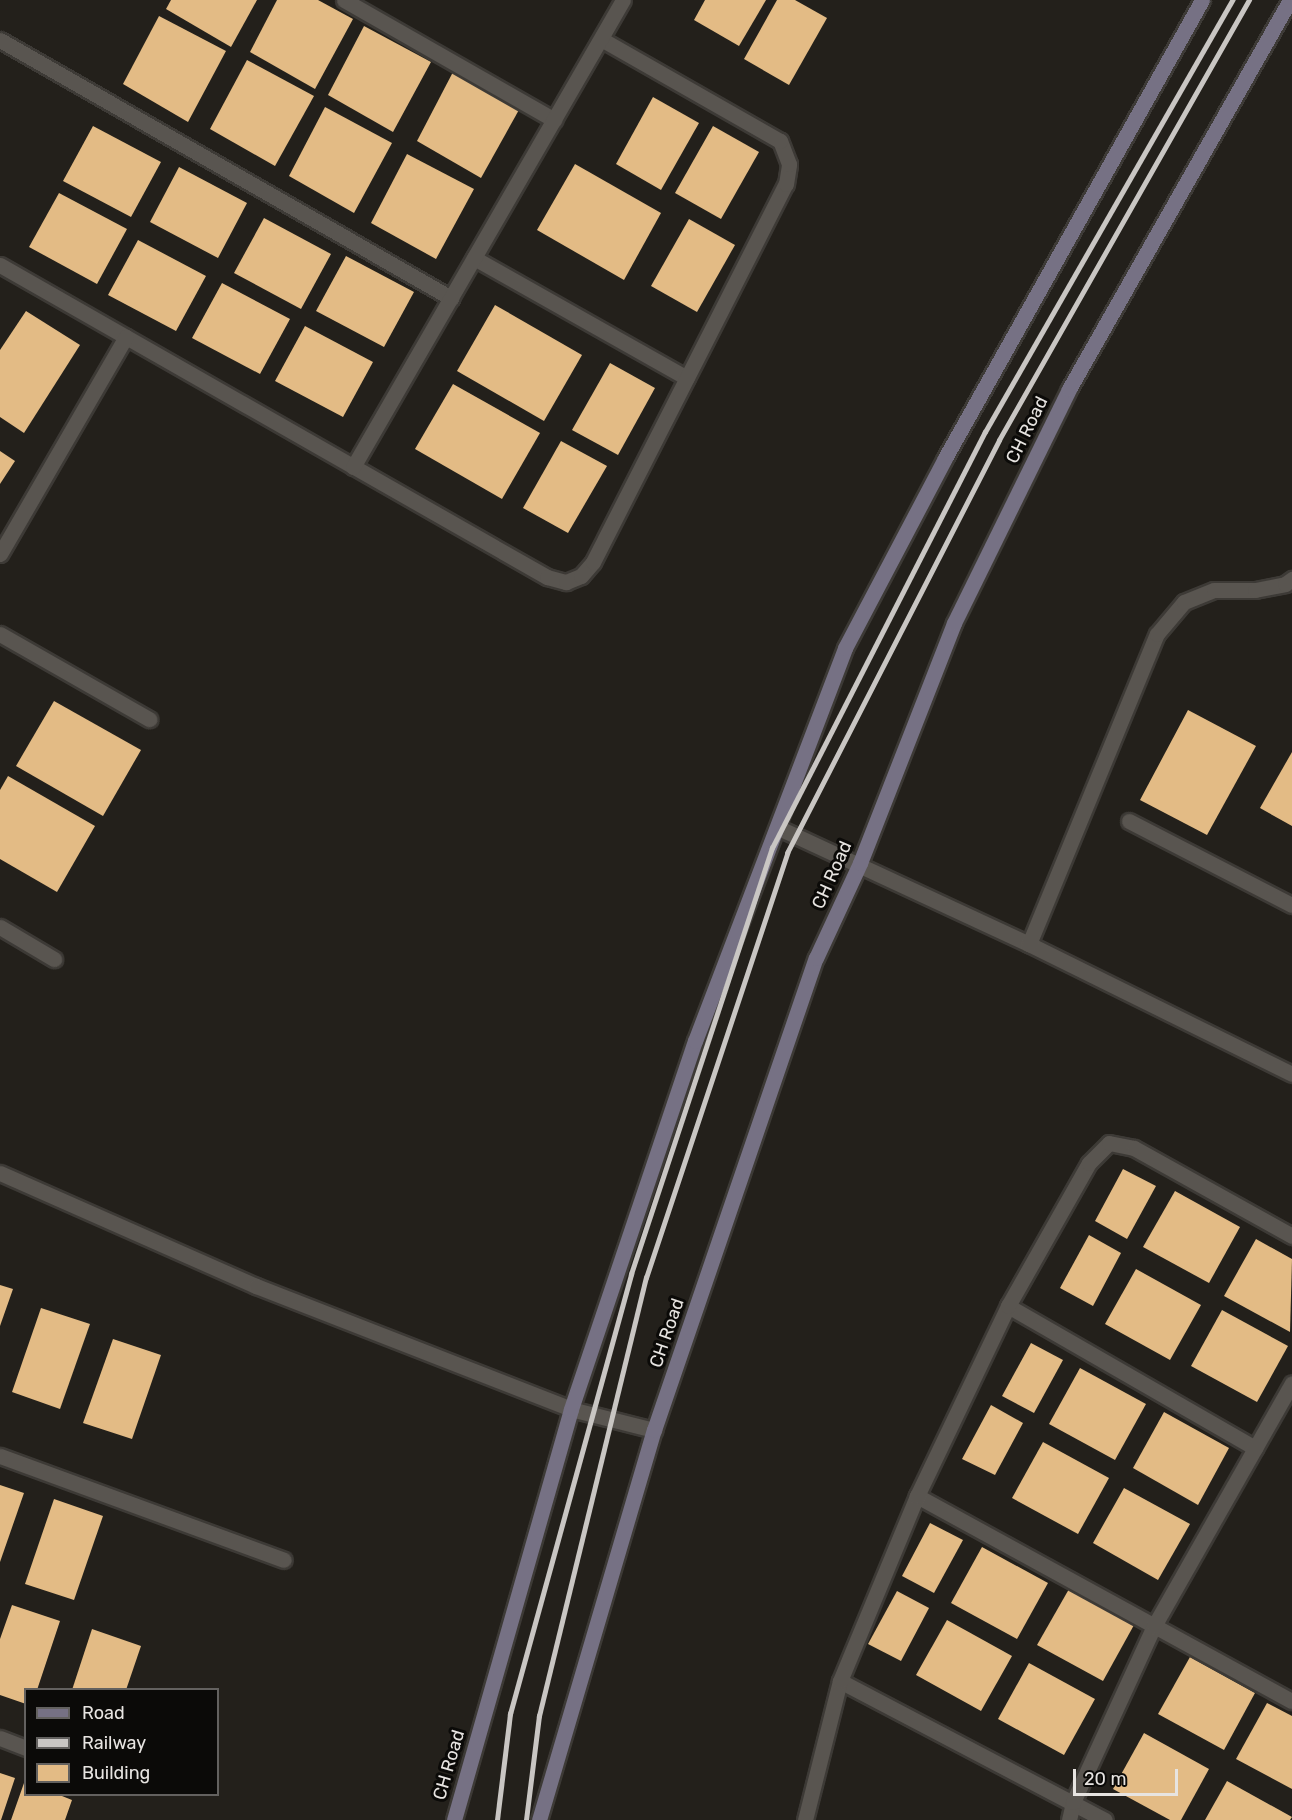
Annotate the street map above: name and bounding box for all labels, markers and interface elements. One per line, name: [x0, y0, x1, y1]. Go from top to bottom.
street label: CH Road: [1002, 393, 1052, 467]
street label: CH Road: [808, 838, 856, 912]
street label: CH Road: [645, 1295, 689, 1371]
legend: [24, 1688, 219, 1796]
text: Road: [82, 1702, 125, 1724]
street label: CH Road: [429, 1727, 469, 1803]
text: Railway: [82, 1732, 146, 1754]
scale bar: [1076, 1757, 1181, 1795]
text: Building: [82, 1762, 150, 1784]
text: 20 m: [1084, 1768, 1126, 1790]

